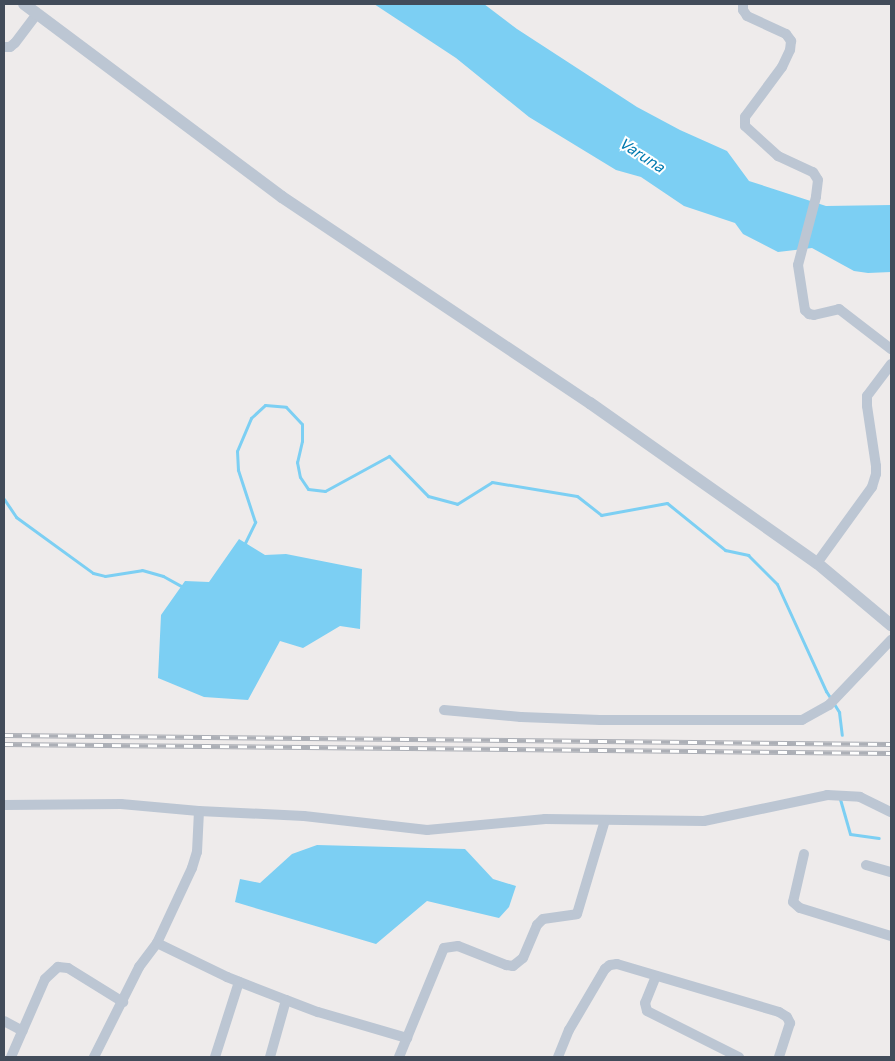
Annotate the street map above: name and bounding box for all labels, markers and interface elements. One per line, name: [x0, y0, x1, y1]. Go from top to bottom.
water label: Varuna: [616, 134, 668, 176]

